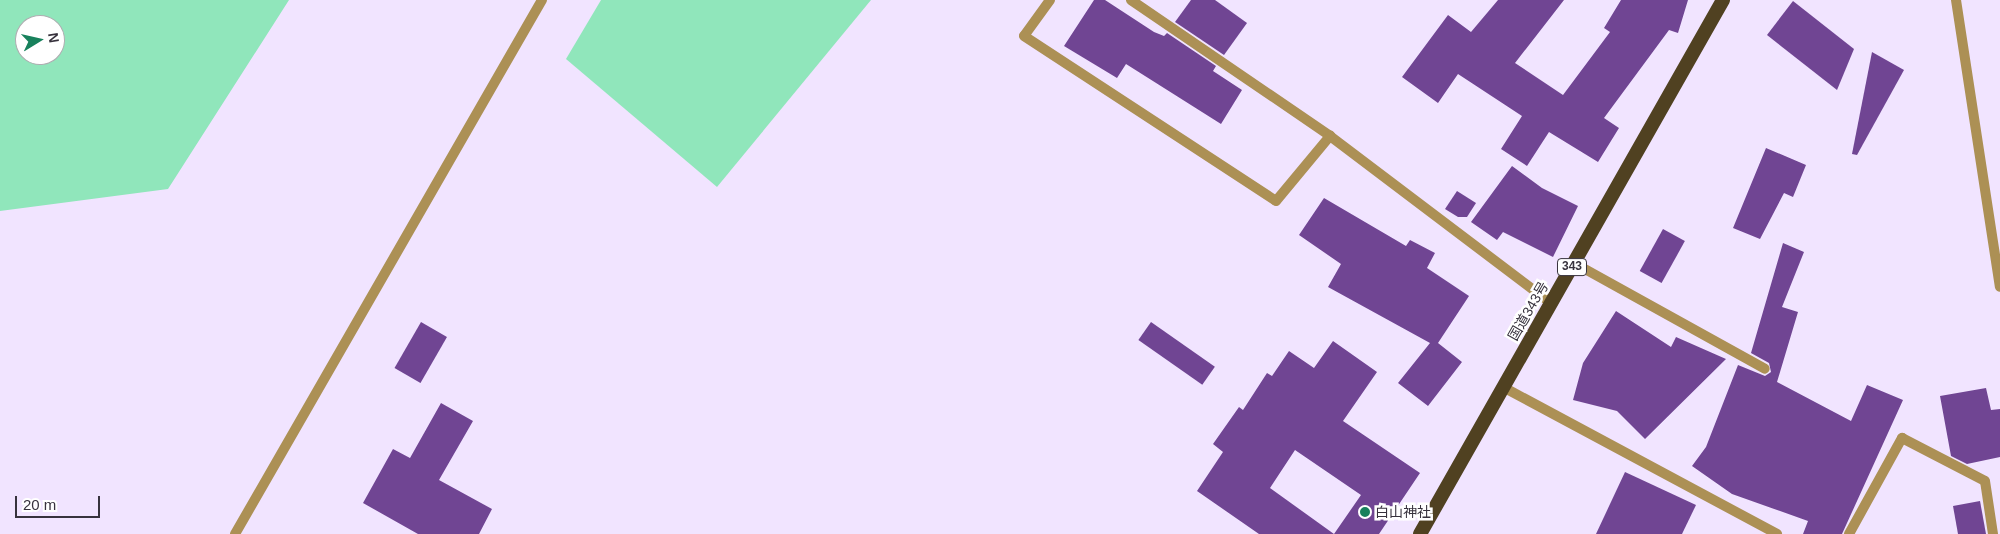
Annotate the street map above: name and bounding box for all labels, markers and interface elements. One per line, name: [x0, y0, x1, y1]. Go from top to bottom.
north arrow: [15, 15, 65, 65]
text: N: [45, 32, 63, 44]
road number: 343: [1556, 258, 1588, 276]
street label: 国道343号: [1504, 278, 1552, 344]
scale bar: [18, 486, 102, 518]
text: 20 m: [23, 496, 56, 513]
place label: 白山神社: [1375, 504, 1431, 520]
marker: 白山神社: [1359, 506, 1371, 518]

